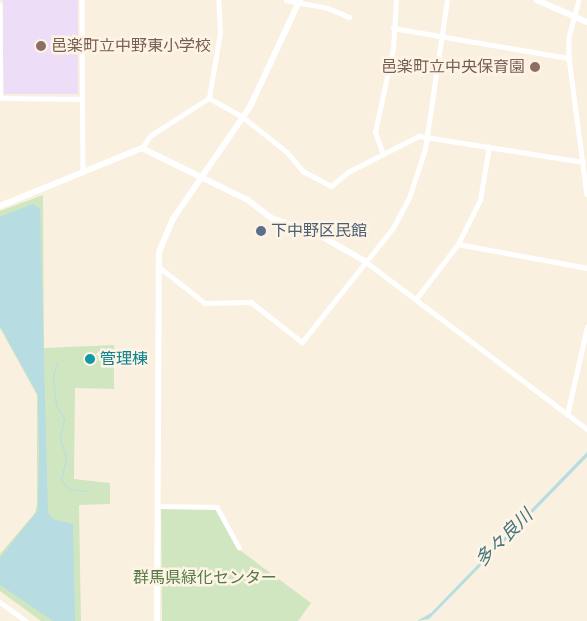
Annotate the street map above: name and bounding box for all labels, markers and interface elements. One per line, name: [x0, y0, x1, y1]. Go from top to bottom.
place label: 邑楽町立中野東小学校: [51, 36, 211, 56]
marker: 邑楽町立中野東小学校: [35, 40, 47, 52]
place label: 邑楽町立中央保育園: [381, 57, 525, 77]
marker: 邑楽町立中央保育園: [529, 61, 541, 73]
place label: 下中野区民館: [271, 221, 367, 241]
marker: 下中野区民館: [255, 225, 267, 237]
place label: 管理棟: [100, 349, 148, 369]
marker: 管理棟: [84, 353, 96, 365]
water label: 多々良川: [471, 505, 537, 571]
park label: 群馬県緑化センター: [133, 568, 277, 588]

